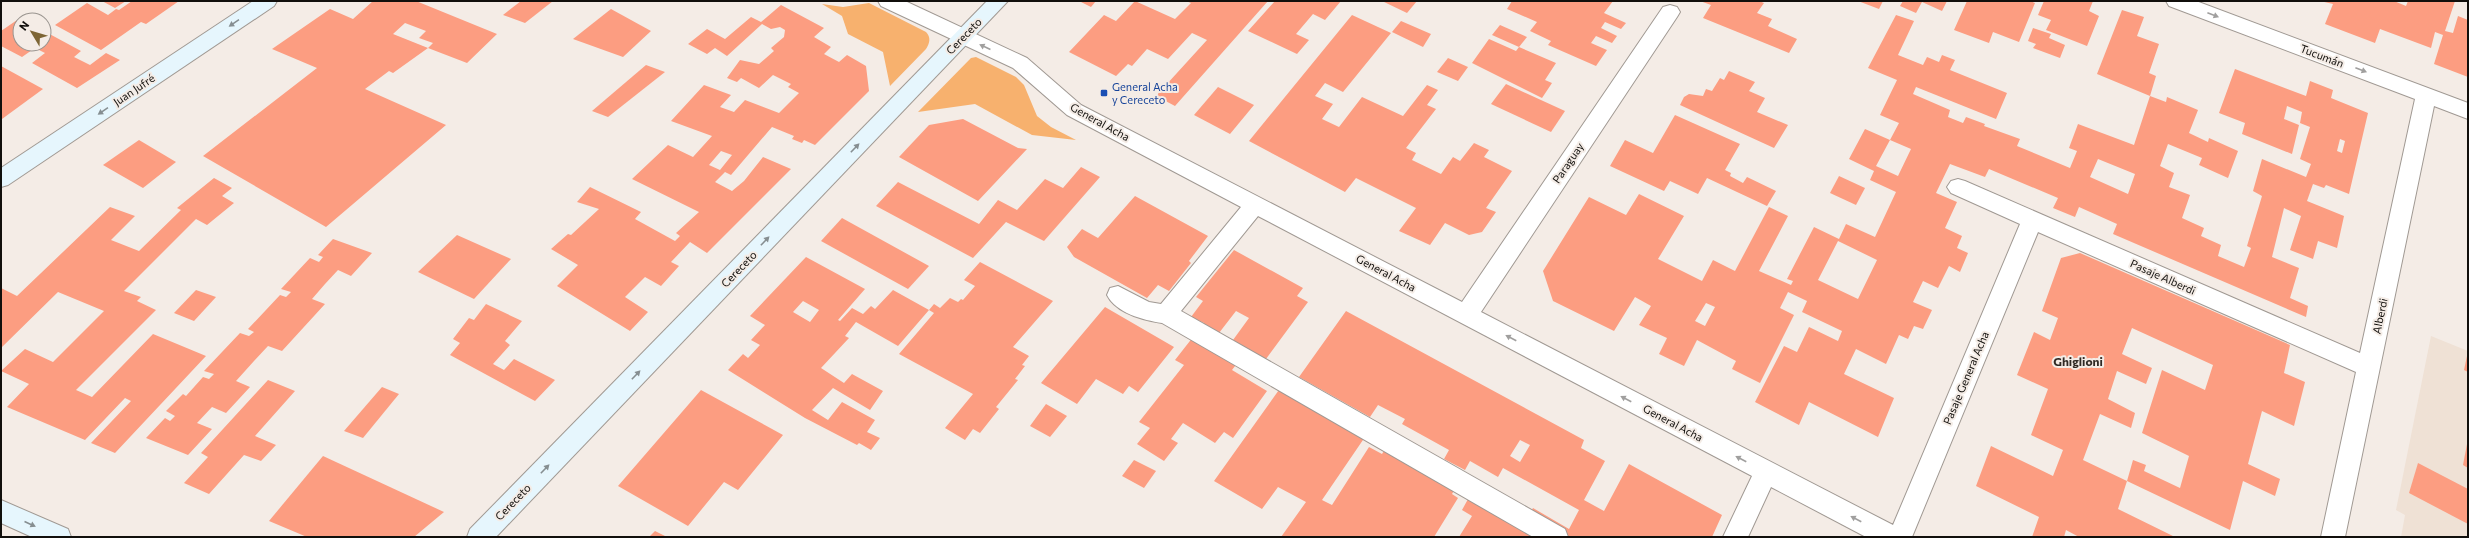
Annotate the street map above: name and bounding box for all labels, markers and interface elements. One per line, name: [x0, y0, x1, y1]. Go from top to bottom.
north arrow: [12, 12, 52, 52]
one-way arrow: [2207, 12, 2219, 18]
street label: Cereceto: [943, 14, 984, 57]
text: N: [16, 18, 31, 33]
one-way arrow: [229, 19, 239, 27]
street label: Tucumán: [2299, 41, 2346, 70]
one-way arrow: [979, 44, 991, 50]
one-way arrow: [2355, 68, 2367, 74]
street label: Juan Jufré: [111, 71, 158, 109]
place label: General Acha y Cereceto: [1112, 80, 1178, 106]
marker: General Acha y Cereceto: [1099, 88, 1109, 98]
street label: General Acha: [1068, 100, 1132, 143]
one-way arrow: [98, 107, 108, 115]
street label: Paraguay: [1549, 140, 1586, 185]
one-way arrow: [851, 143, 860, 153]
one-way arrow: [760, 236, 770, 246]
street label: Cereceto: [718, 247, 759, 290]
street label: General Acha: [1354, 251, 1418, 294]
street label: Pasaje Alberdi: [2128, 256, 2198, 297]
street label: Alberdi: [2369, 297, 2390, 335]
street label: Pasaje General Acha: [1940, 329, 1991, 426]
one-way arrow: [1505, 335, 1517, 342]
district label: Ghiglioni: [2053, 354, 2103, 368]
one-way arrow: [631, 370, 641, 380]
one-way arrow: [1620, 395, 1632, 402]
street label: General Acha: [1641, 401, 1705, 444]
one-way arrow: [1735, 456, 1747, 462]
one-way arrow: [541, 464, 550, 474]
street label: Cereceto: [492, 480, 533, 523]
one-way arrow: [1851, 516, 1862, 522]
one-way arrow: [25, 521, 36, 527]

